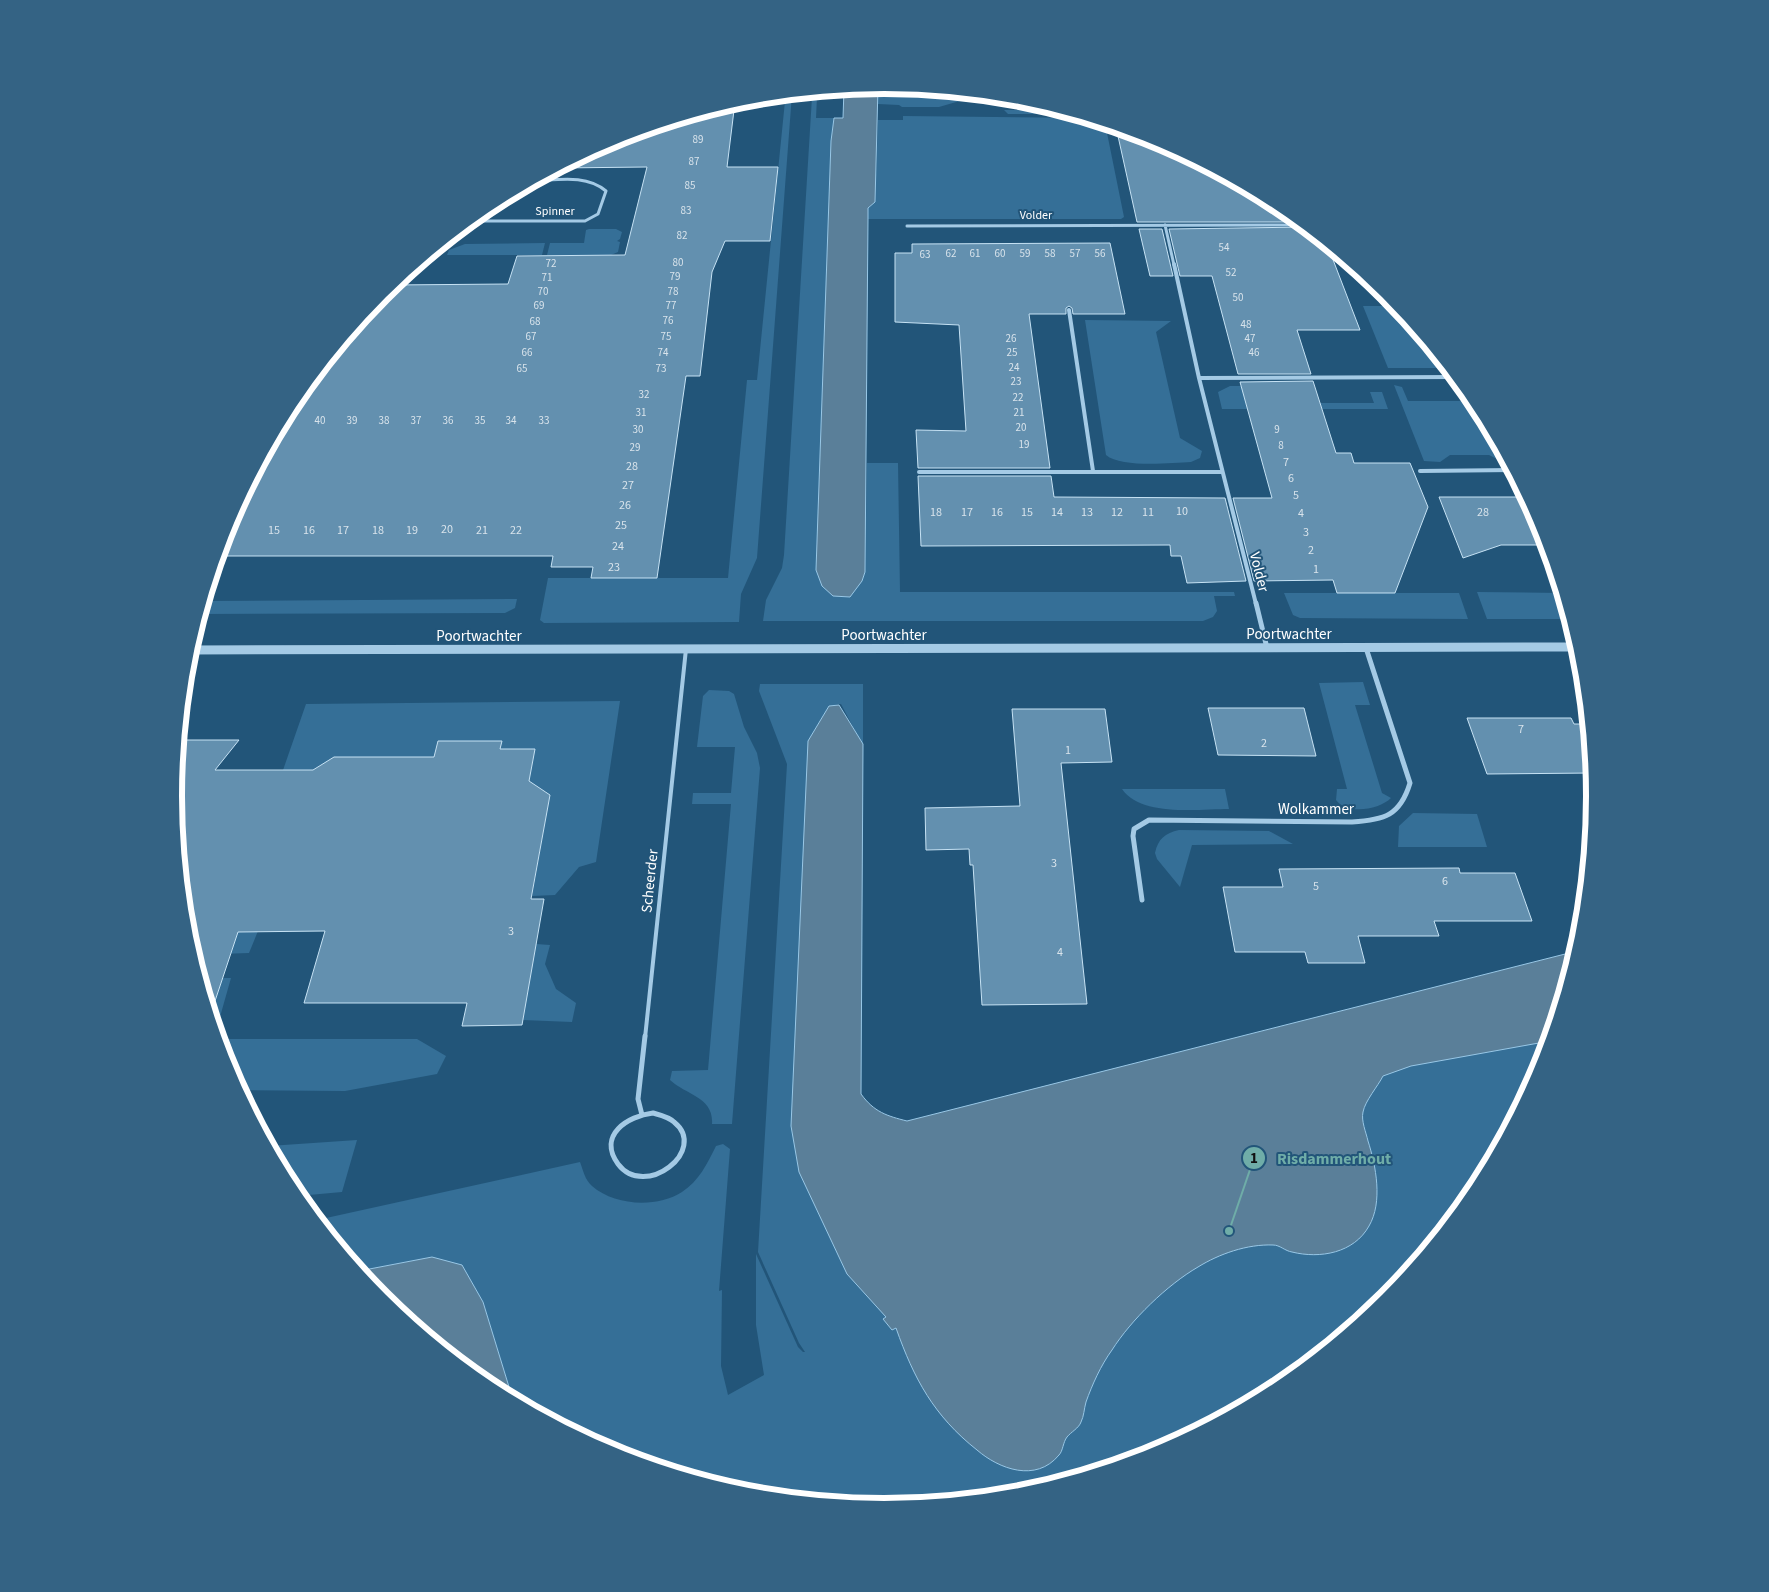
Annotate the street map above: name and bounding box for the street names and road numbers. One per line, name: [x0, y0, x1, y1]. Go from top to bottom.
street label: Spinner: [535, 203, 575, 220]
street label: Volder: [1020, 207, 1053, 224]
street label: Volder: [1244, 550, 1274, 595]
street label: Poortwachter: [1246, 624, 1332, 645]
street label: Poortwachter: [841, 625, 927, 646]
street label: Poortwachter: [436, 626, 522, 647]
street label: Wolkammer: [1278, 799, 1355, 820]
street label: Scheerder: [636, 847, 664, 914]

